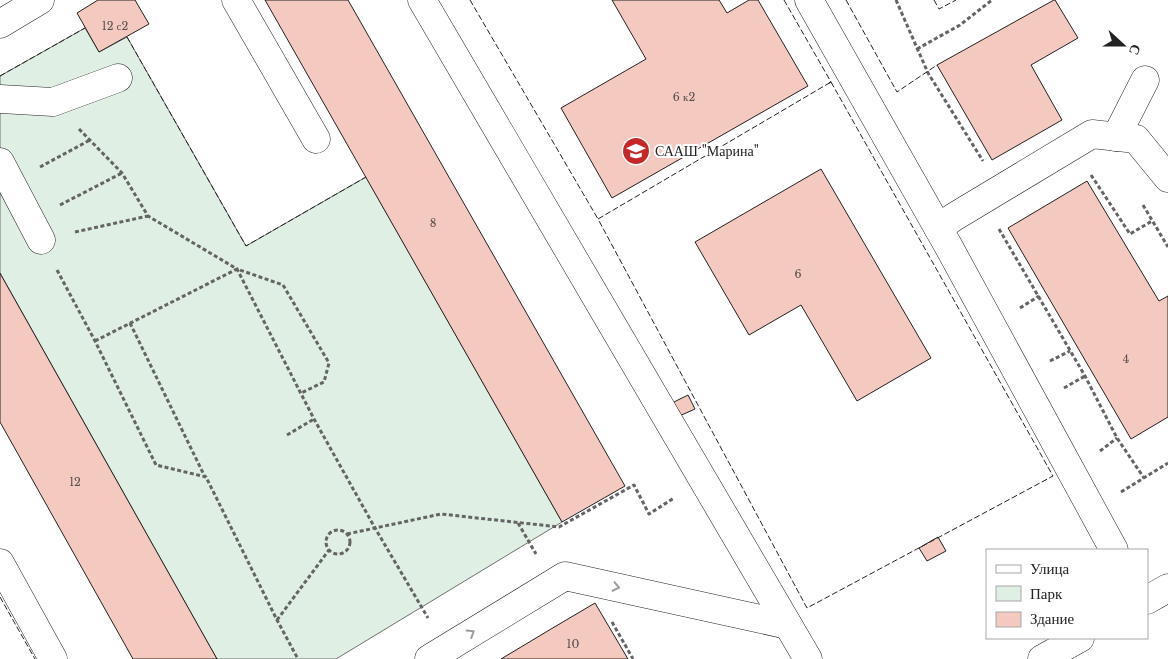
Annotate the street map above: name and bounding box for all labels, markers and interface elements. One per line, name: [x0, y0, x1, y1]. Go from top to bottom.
house number: 12 с2: [102, 19, 128, 33]
north arrow: [1098, 20, 1148, 70]
text: С: [1125, 42, 1145, 58]
house number: 6 к2: [673, 90, 695, 104]
school or university icon: СААШ "Марина": [621, 136, 651, 166]
place label: СААШ "Марина": [655, 142, 759, 160]
house number: 8: [430, 216, 436, 230]
house number: 6: [794, 267, 802, 281]
house number: 4: [1123, 352, 1129, 366]
house number: 12: [69, 475, 81, 489]
legend: [986, 549, 1148, 639]
text: Улица: [1030, 559, 1069, 578]
one-way arrow: [612, 581, 621, 592]
text: Парк: [1030, 584, 1063, 603]
text: Здание: [1030, 609, 1074, 628]
one-way arrow: [466, 630, 475, 640]
house number: 10: [567, 637, 580, 651]

